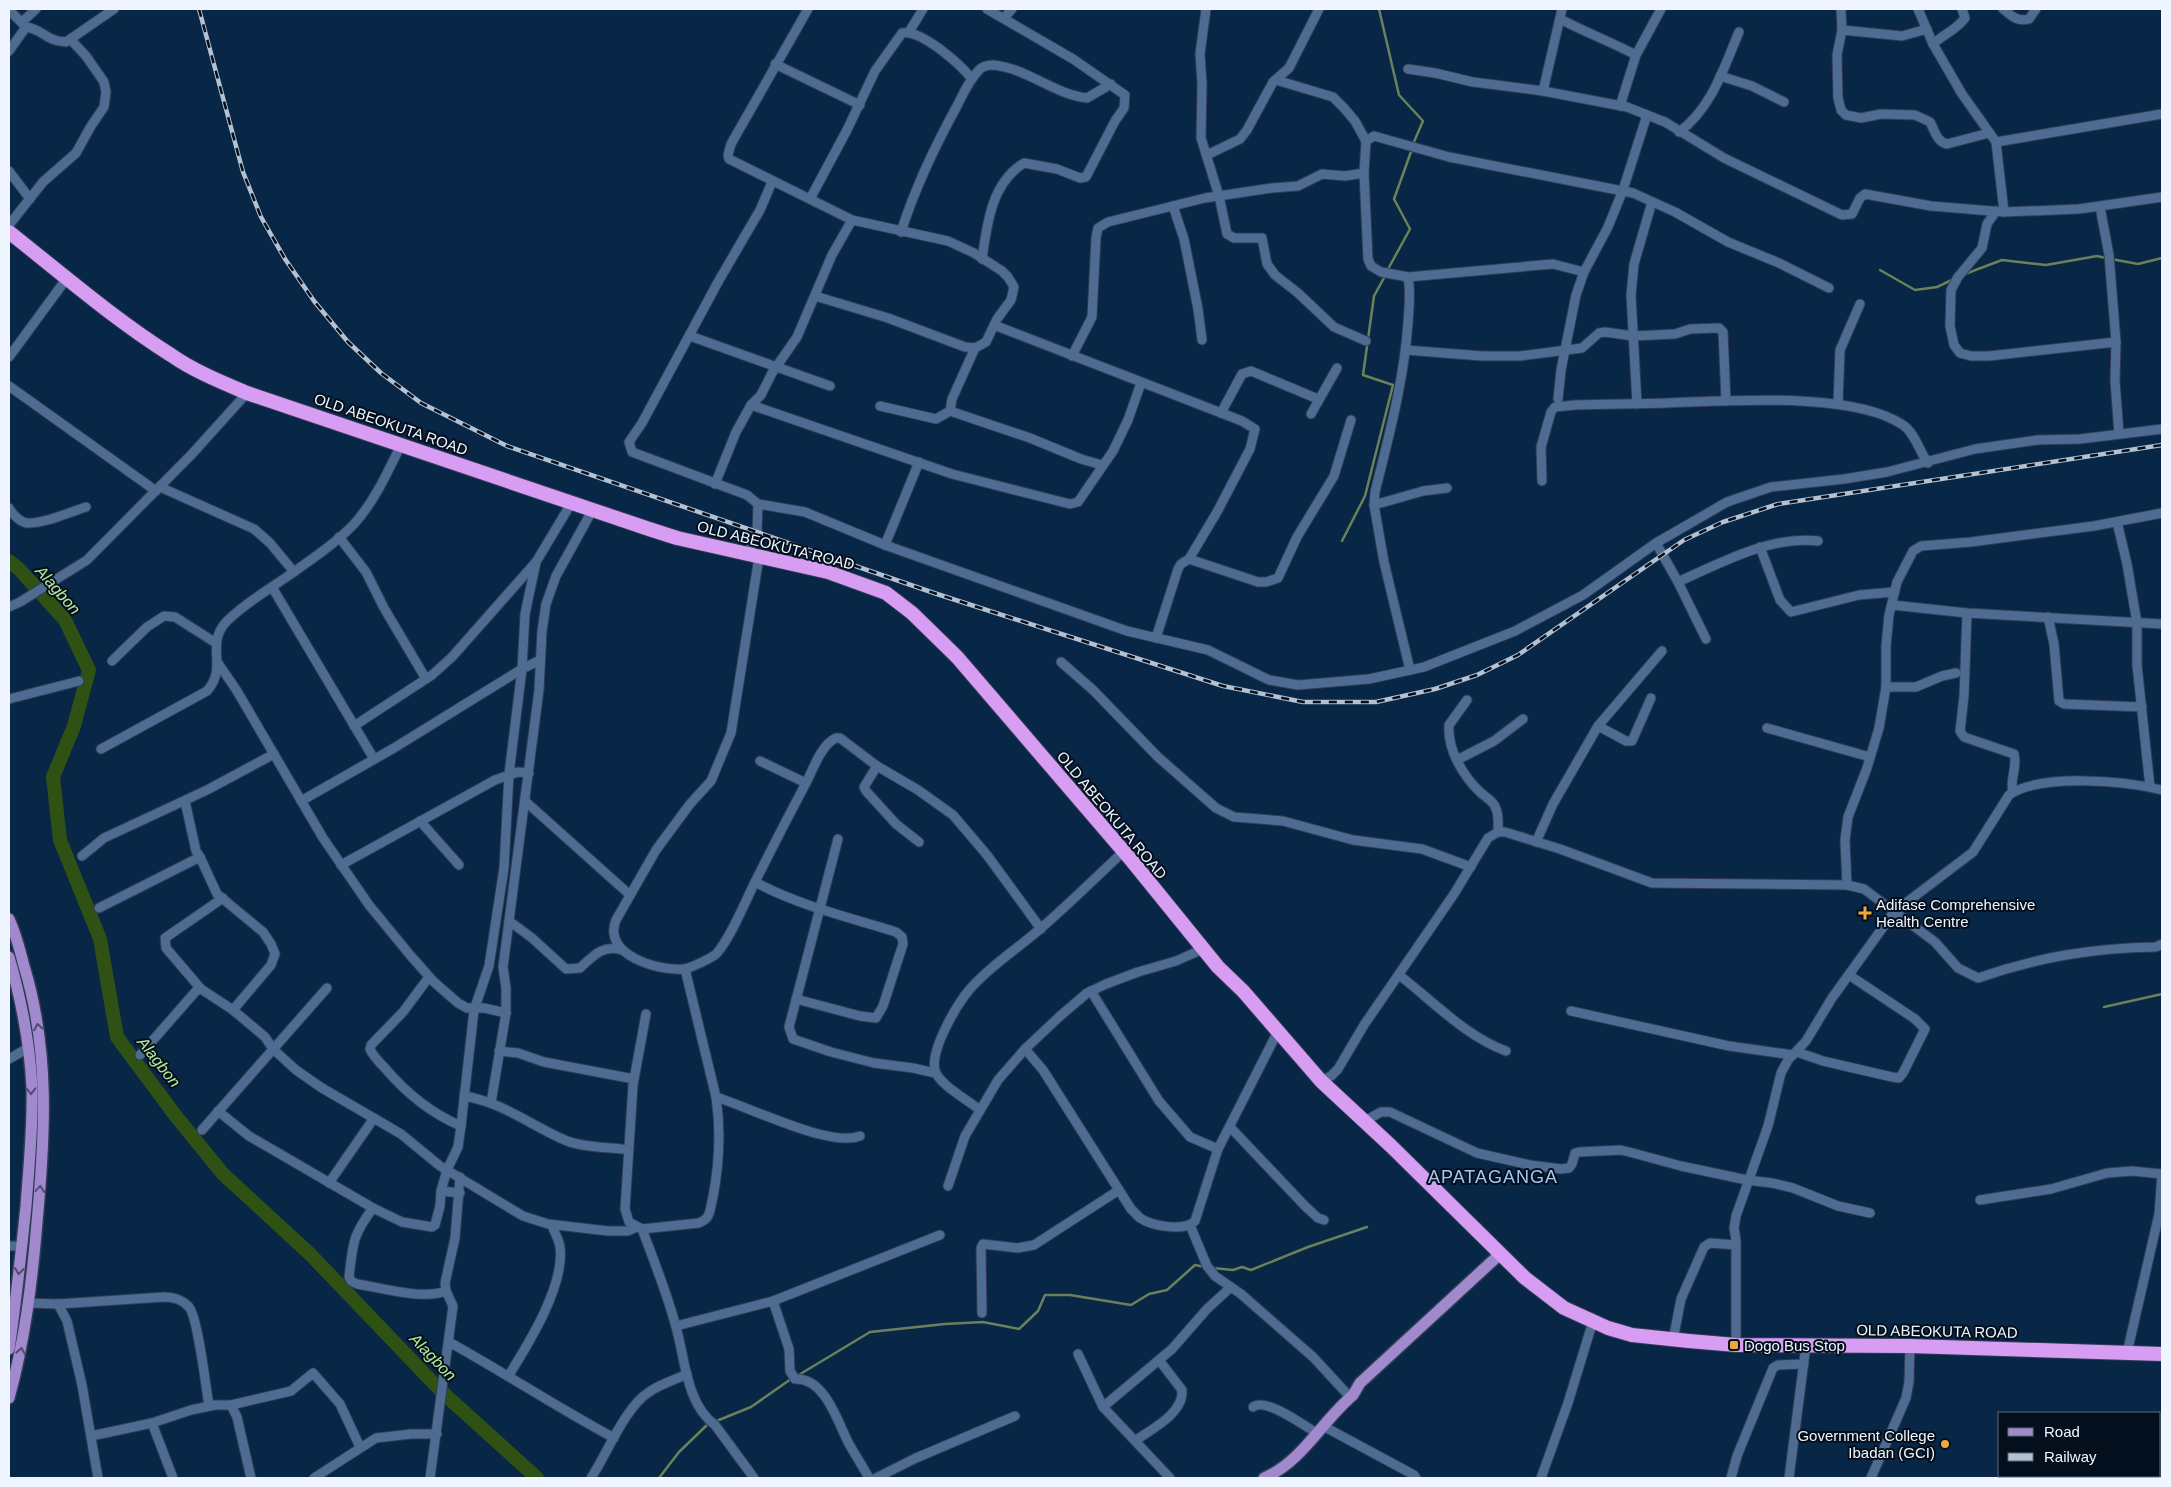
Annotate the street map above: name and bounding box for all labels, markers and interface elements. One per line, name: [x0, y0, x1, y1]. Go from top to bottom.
street label: OLD ABEOKUTA ROAD: [312, 390, 470, 458]
street label: OLD ABEOKUTA ROAD: [696, 517, 857, 573]
water label: Alagbon: [32, 562, 84, 618]
street label: OLD ABEOKUTA ROAD: [1054, 748, 1171, 882]
place label: Adifase Comprehensive Health Centre: [1876, 896, 2035, 930]
marker: Adifase Comprehensive Health Centre: [1858, 906, 1872, 920]
one-way arrow: [34, 1023, 44, 1032]
water label: Alagbon: [134, 1033, 184, 1090]
one-way arrow: [26, 1088, 37, 1096]
district label: APATAGANGA: [1428, 1167, 1558, 1187]
one-way arrow: [34, 1185, 45, 1193]
one-way arrow: [14, 1267, 25, 1275]
street label: OLD ABEOKUTA ROAD: [1856, 1321, 2018, 1341]
water label: Alagbon: [406, 1329, 460, 1384]
place label: Dogo Bus Stop: [1744, 1337, 1845, 1354]
marker: Dogo Bus Stop: [1728, 1339, 1740, 1351]
one-way arrow: [16, 1346, 26, 1355]
legend: [1998, 1412, 2161, 1477]
text: Road: [2044, 1423, 2080, 1440]
place label: Government College Ibadan (GCI): [1797, 1427, 1935, 1461]
marker: Government College Ibadan (GCI): [1939, 1438, 1951, 1450]
text: Railway: [2044, 1448, 2097, 1465]

